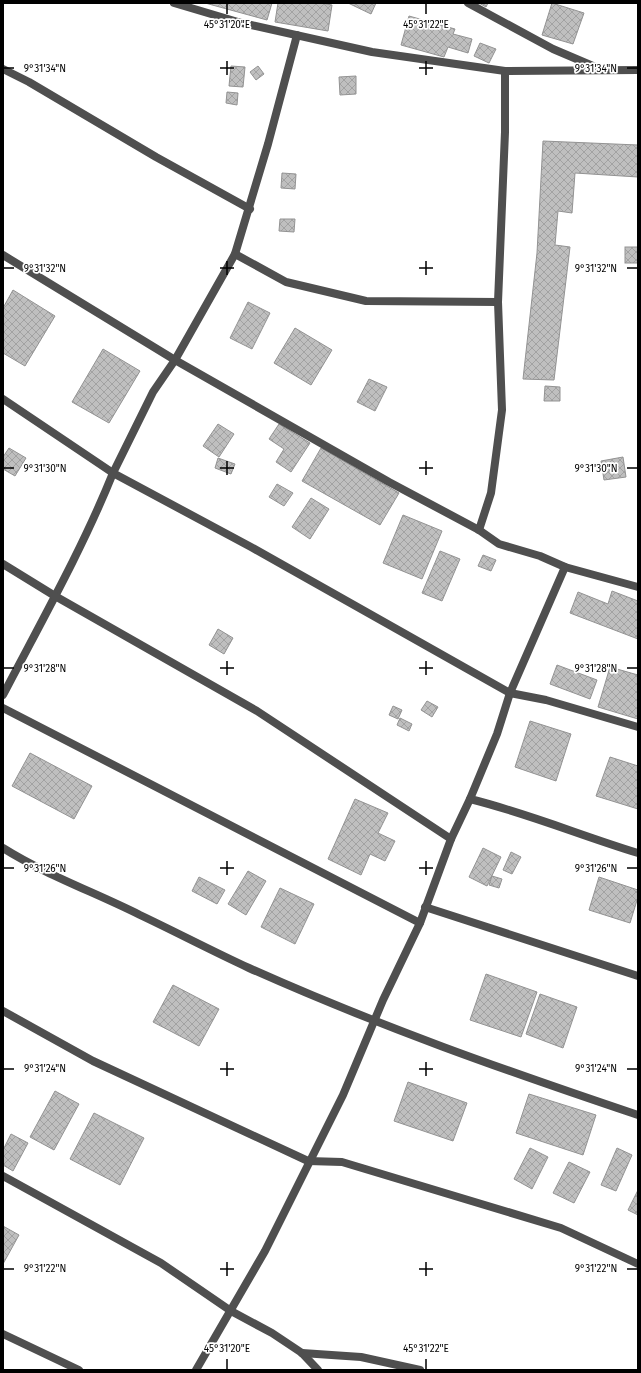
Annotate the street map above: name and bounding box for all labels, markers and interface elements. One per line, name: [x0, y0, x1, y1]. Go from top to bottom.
text: 45°31'20"E: [204, 19, 250, 31]
text: 45°31'22"E: [403, 19, 449, 31]
text: 9°31'34"N: [24, 63, 66, 75]
text: 9°31'34"N: [575, 63, 617, 75]
text: 9°31'32"N: [24, 263, 66, 275]
text: 9°31'32"N: [575, 263, 617, 275]
text: 9°31'30"N: [23, 463, 67, 475]
text: 9°31'30"N: [574, 463, 618, 475]
text: 9°31'28"N: [24, 663, 66, 675]
text: 9°31'28"N: [575, 663, 617, 675]
text: 9°31'26"N: [24, 863, 66, 875]
text: 9°31'26"N: [575, 863, 617, 875]
text: 9°31'24"N: [24, 1063, 66, 1075]
text: 9°31'24"N: [575, 1063, 617, 1075]
text: 9°31'22"N: [24, 1263, 66, 1275]
text: 9°31'22"N: [575, 1263, 617, 1275]
text: 45°31'20"E: [204, 1343, 250, 1355]
text: 45°31'22"E: [403, 1343, 449, 1355]

